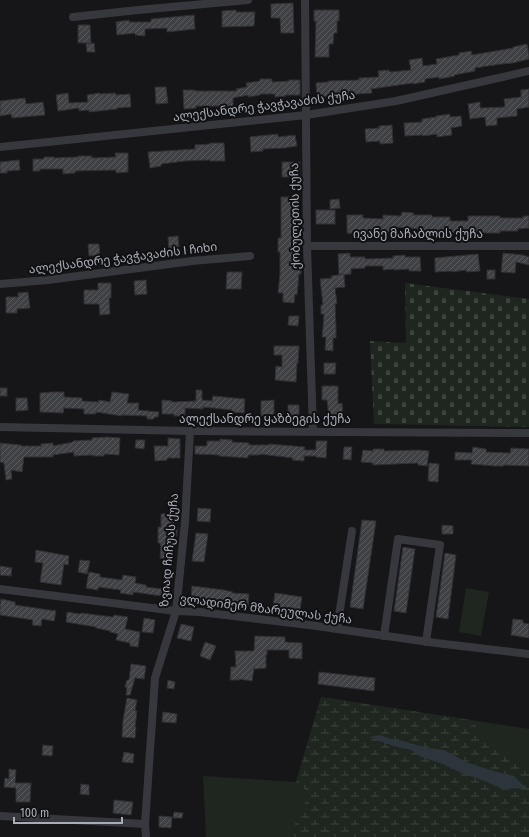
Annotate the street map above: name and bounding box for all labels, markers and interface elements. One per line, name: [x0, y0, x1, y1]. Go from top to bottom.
street label: ალექსანდრე ჭავჭავაძის ქუჩა: [172, 88, 356, 125]
street label: ქობულეთის ქუჩა: [287, 163, 304, 269]
street label: ივანე მაჩაბლის ქუჩა: [353, 227, 483, 242]
street label: ალექსანდრე ჭავჭავაძის I ჩიხი: [28, 239, 218, 277]
street label: ალექსანდრე ყაზბეგის ქუჩა: [179, 412, 351, 427]
street label: ზვიად ჩიჩუას ქუჩა: [157, 493, 182, 607]
street label: ვლადიმერ მზარეულას ქუჩა: [179, 591, 353, 628]
scale bar: [14, 799, 122, 825]
text: 100 m: [20, 806, 49, 820]

